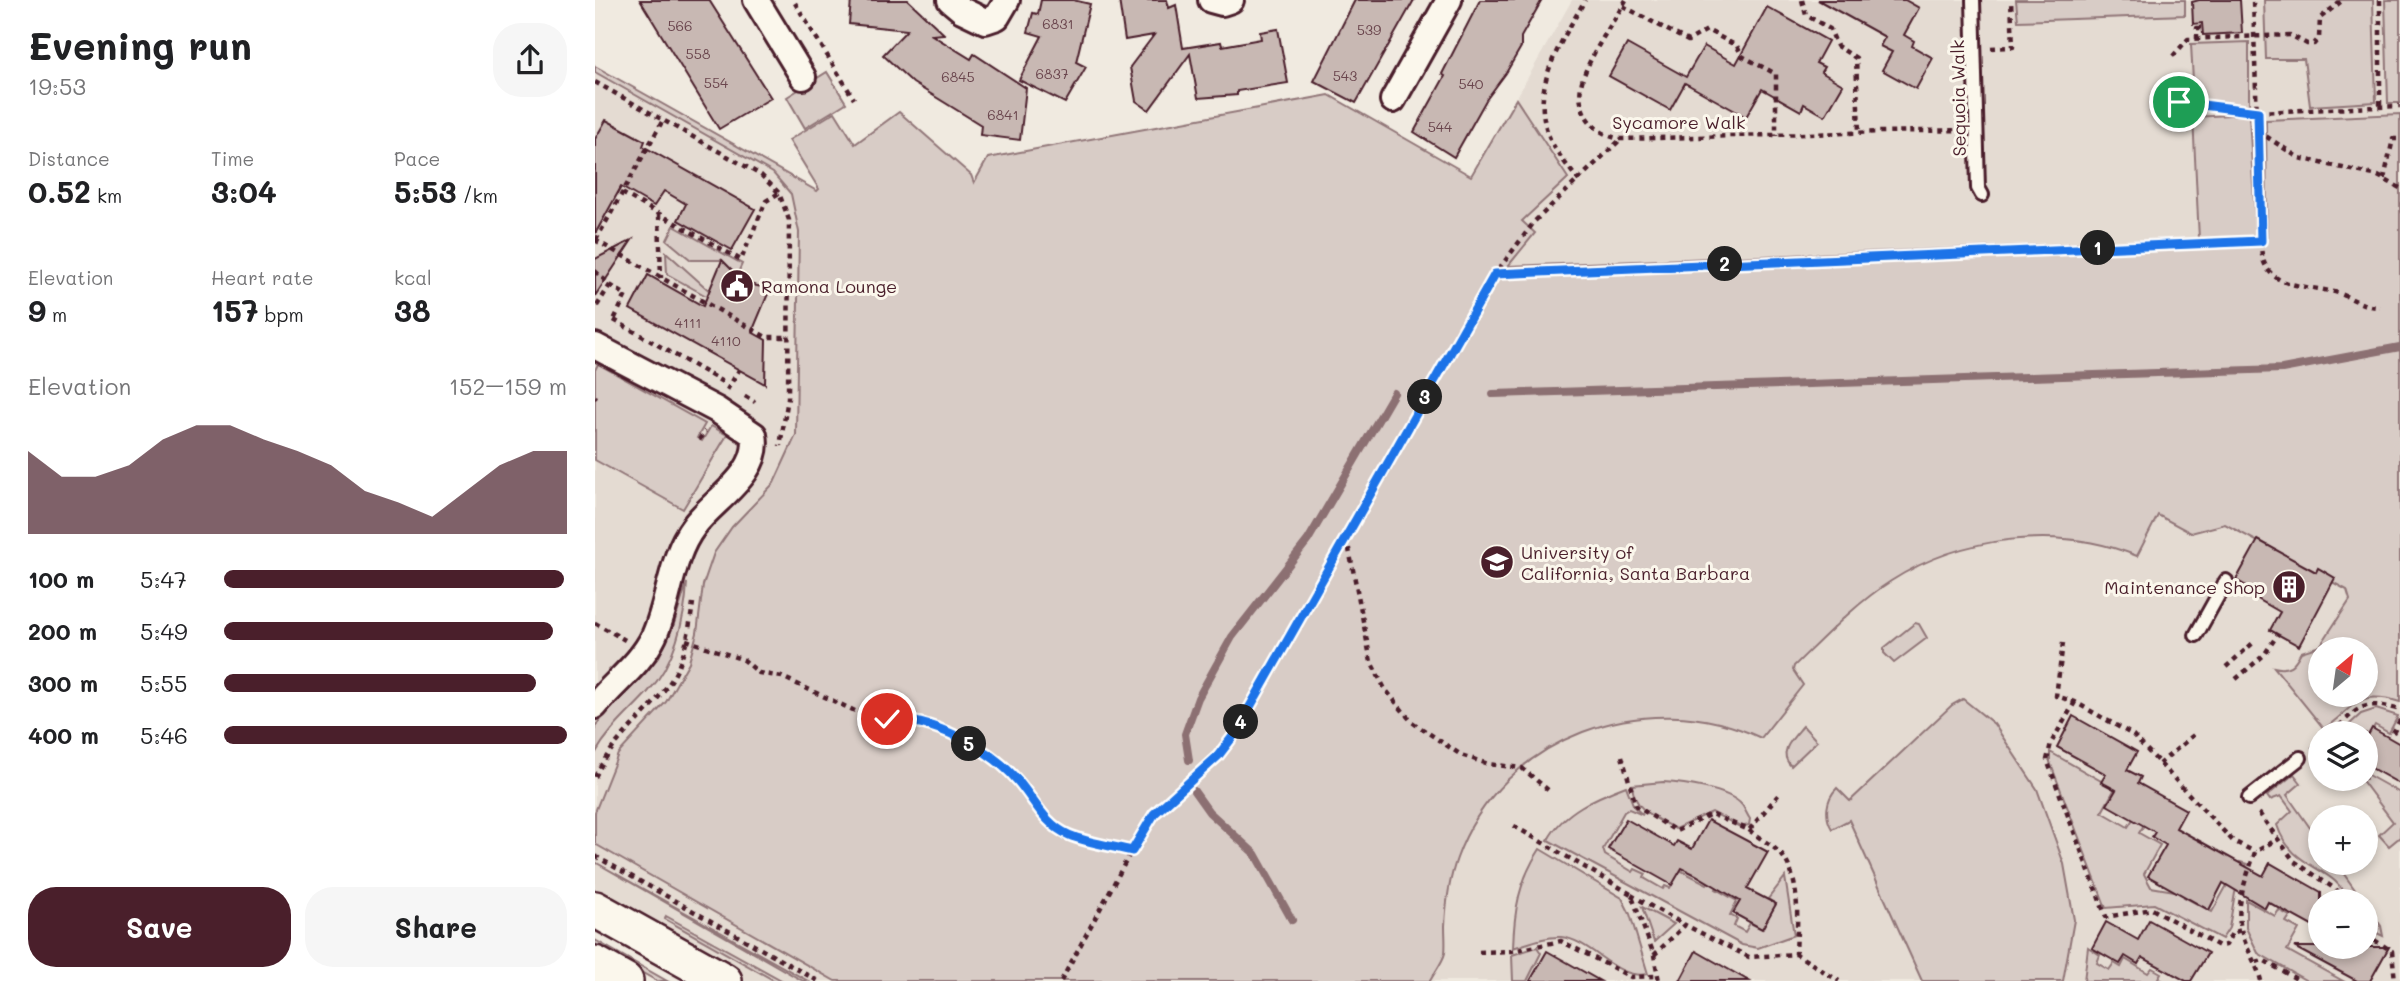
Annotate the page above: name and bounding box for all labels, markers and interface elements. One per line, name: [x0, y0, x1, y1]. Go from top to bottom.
house number: 6831: [1042, 14, 1074, 33]
house number: 566: [667, 16, 693, 35]
text: Evening run: [28, 20, 252, 70]
house number: 539: [1357, 20, 1381, 39]
button: share: [493, 23, 567, 97]
street label: Sequoia Walk: [1945, 39, 1971, 157]
house number: 558: [686, 44, 710, 63]
house number: 6837: [1036, 64, 1069, 83]
house number: 543: [1333, 66, 1357, 85]
house number: 6845: [941, 67, 975, 86]
text: 19:53: [28, 71, 86, 101]
pin: [2149, 72, 2209, 132]
house number: 554: [704, 73, 729, 92]
house number: 540: [1458, 74, 1484, 93]
icon: arrive: [2160, 83, 2198, 121]
house number: 6841: [987, 105, 1019, 124]
street label: Sycamore Walk: [1612, 110, 1746, 134]
house number: 544: [1428, 117, 1453, 136]
text: Distance: [28, 146, 110, 171]
text: Time: [211, 146, 254, 171]
text: Pace: [394, 146, 440, 171]
text: 0.52: [28, 171, 91, 211]
text: 3:04: [211, 171, 277, 211]
text: 5:53: [394, 171, 457, 211]
text: km: [91, 183, 122, 208]
text: /km: [457, 183, 498, 208]
pin: 1: [2081, 230, 2115, 266]
text: 1: [2093, 235, 2102, 260]
pin: 2: [1707, 246, 1743, 282]
text: 2: [1719, 251, 1730, 276]
text: Elevation: [28, 265, 113, 290]
text: Heart rate: [211, 265, 314, 290]
text: kcal: [394, 265, 432, 290]
public building icon: Ramona Lounge: [718, 267, 756, 305]
place label: Ramona Lounge: [761, 274, 897, 298]
text: 9: [28, 290, 46, 330]
text: 157: [211, 290, 259, 330]
text: 38: [394, 290, 431, 330]
text: m: [46, 302, 67, 327]
text: bpm: [259, 302, 304, 327]
house number: 4111: [675, 313, 702, 332]
house number: 4110: [711, 331, 741, 350]
text: Elevation: [28, 371, 131, 401]
text: 152–159 m: [449, 371, 567, 401]
pin: 3: [1407, 380, 1443, 414]
text: 3: [1419, 384, 1430, 409]
place label: University of California, Santa Barbara: [1521, 540, 1750, 585]
school or university icon: University of California, Santa Barbara: [1478, 543, 1516, 581]
text: 100 m: [28, 564, 94, 594]
text: 5:47: [140, 564, 187, 594]
building icon: Maintenance Shop: [2270, 568, 2308, 606]
place label: Maintenance Shop: [2104, 575, 2265, 599]
text: 200 m: [28, 616, 97, 646]
text: 5:49: [140, 616, 188, 646]
north arrow: [2308, 637, 2378, 707]
map controls: [2308, 637, 2378, 959]
text: 300 m: [28, 668, 98, 698]
text: 5:55: [140, 668, 187, 698]
pin: [857, 689, 917, 749]
icon: check: [868, 700, 906, 738]
pin: 4: [1223, 704, 1259, 740]
text: 4: [1234, 709, 1247, 734]
text: 400 m: [28, 720, 99, 750]
text: 5:46: [140, 720, 188, 750]
button: layers: [2308, 721, 2378, 791]
pin: 5: [951, 726, 987, 762]
text: 5: [963, 731, 974, 756]
button: +: [2308, 805, 2378, 875]
button: Save: [28, 887, 291, 967]
button: Share: [305, 887, 567, 967]
button: −: [2308, 889, 2378, 959]

